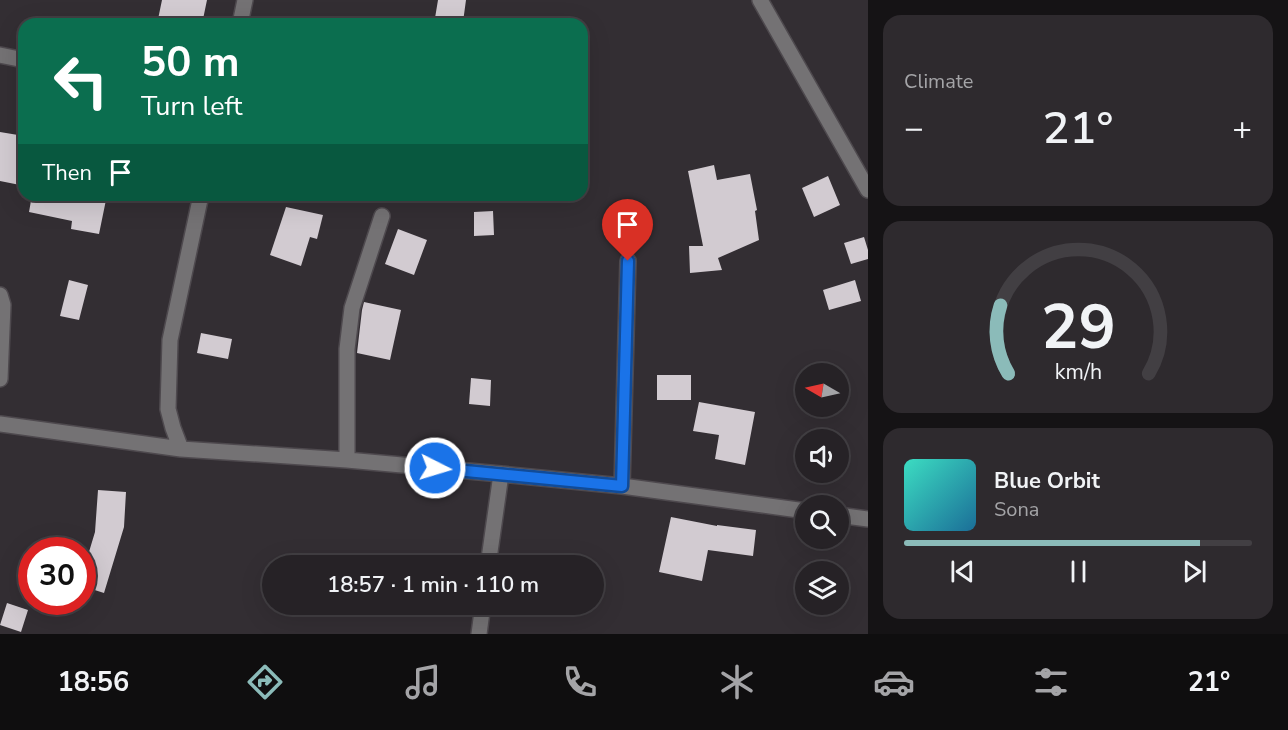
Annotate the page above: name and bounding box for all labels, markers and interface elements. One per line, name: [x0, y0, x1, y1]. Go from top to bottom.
text: 50 m: [141, 34, 240, 91]
icon: left: [42, 42, 120, 120]
text: Climate: [904, 68, 973, 95]
text: Turn left: [141, 88, 242, 125]
text: 21°: [1043, 98, 1113, 159]
text: −: [904, 106, 924, 151]
text: +: [1232, 106, 1252, 151]
icon: arrive: [104, 156, 137, 189]
text: Then: [42, 158, 92, 188]
pin: [602, 199, 653, 261]
icon: arrive: [611, 208, 644, 241]
text: 29: [1041, 285, 1115, 370]
text: km/h: [1054, 357, 1102, 387]
north arrow: [795, 363, 849, 417]
map controls: [795, 363, 849, 615]
button: sound: [795, 429, 849, 483]
position arrow: [403, 436, 467, 500]
text: Blue Orbit: [994, 466, 1100, 496]
button: search: [795, 495, 849, 549]
text: Sona: [994, 496, 1039, 523]
speed limit sign: 30: [18, 537, 96, 615]
icon: previous: [946, 555, 979, 588]
icon: pause: [1062, 555, 1095, 588]
icon: next: [1178, 555, 1211, 588]
button: layers: [795, 561, 849, 615]
text: 18:57 · 1 min · 110 m: [327, 570, 539, 600]
icon: directions: [244, 661, 286, 703]
icon: music: [402, 661, 444, 703]
icon: phone: [559, 661, 601, 703]
icon: climate: [716, 661, 758, 703]
icon: car: [873, 661, 915, 703]
icon: filters: [1030, 661, 1072, 703]
text: 18:56: [58, 664, 129, 701]
text: 21°: [1188, 664, 1230, 701]

